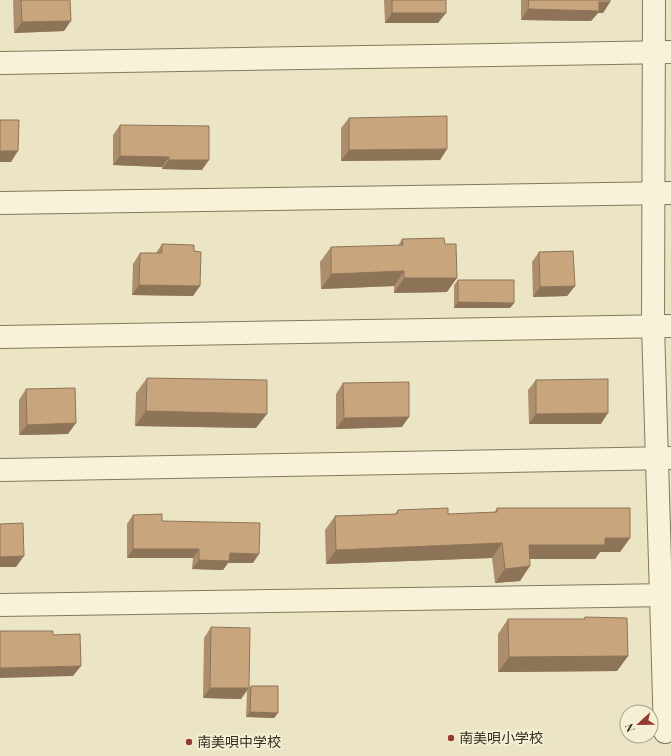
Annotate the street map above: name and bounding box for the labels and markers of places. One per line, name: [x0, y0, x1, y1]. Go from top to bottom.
place label: 南美唄小学校: [459, 728, 543, 747]
place label: 南美唄中学校: [197, 732, 281, 751]
marker: 南美唄小学校: [446, 733, 456, 743]
marker: 南美唄中学校: [184, 737, 194, 747]

